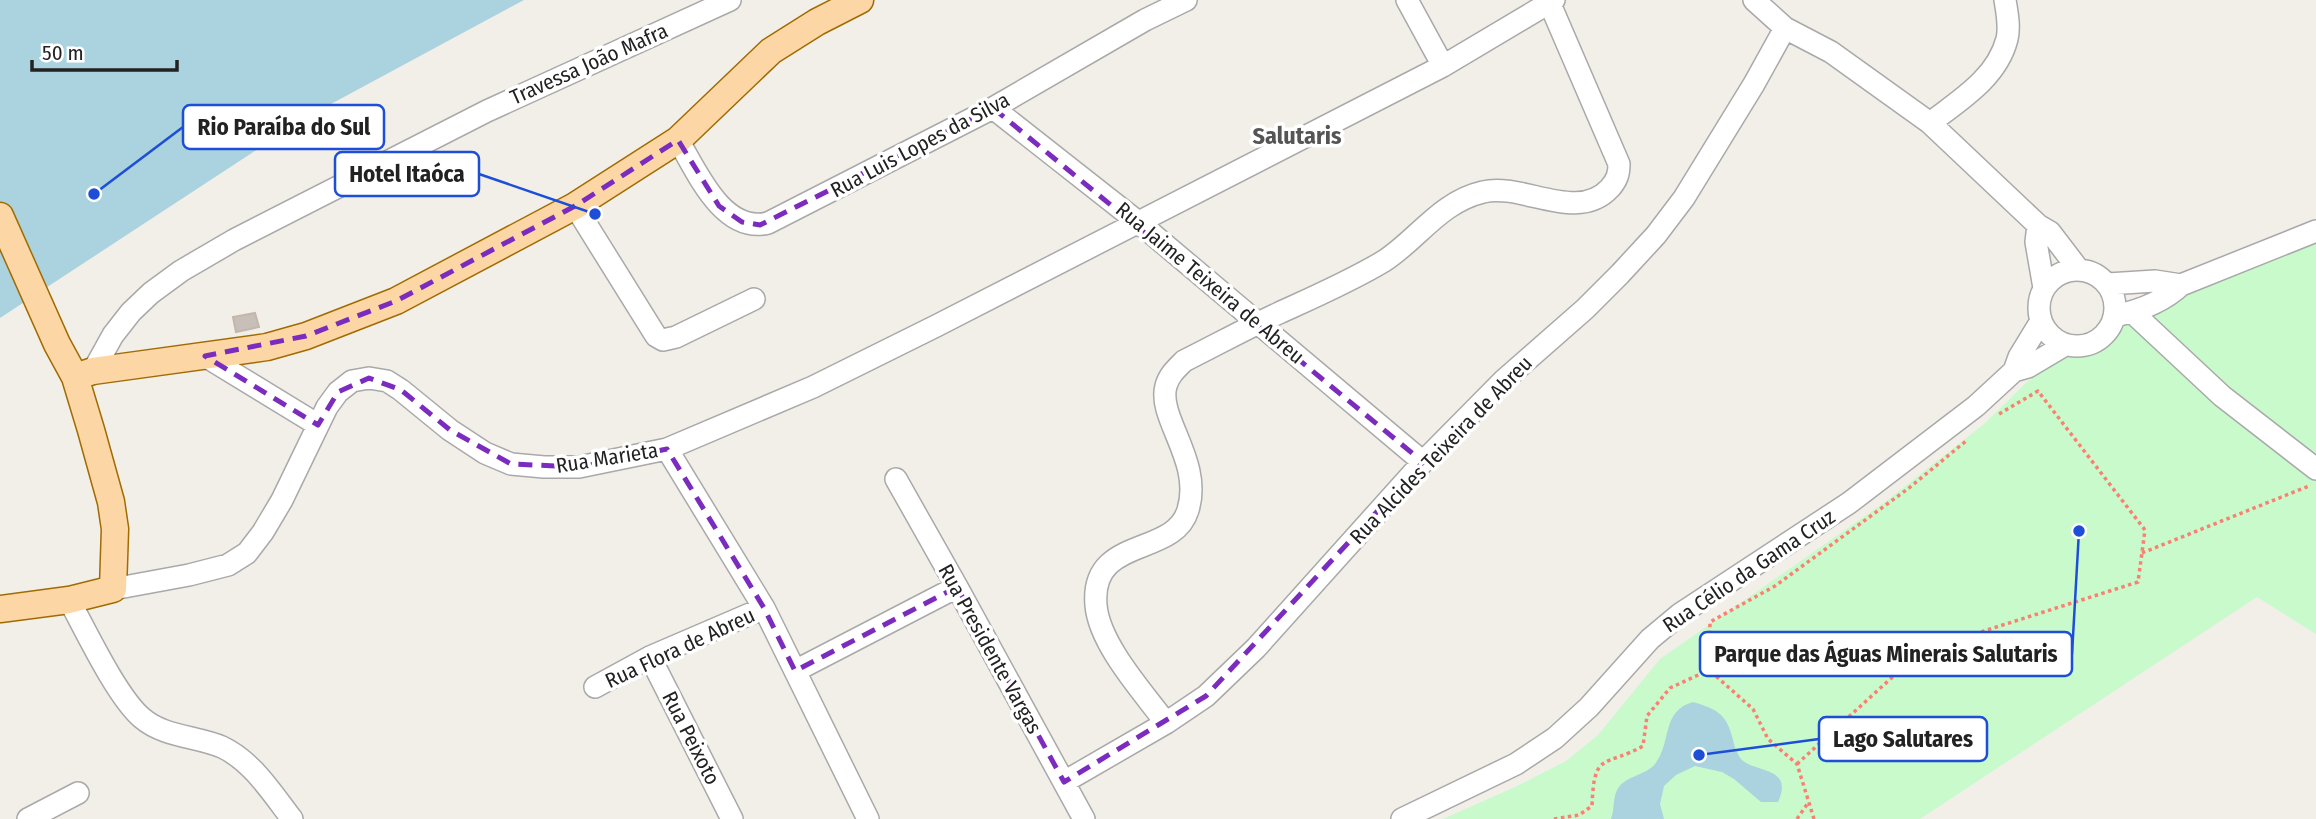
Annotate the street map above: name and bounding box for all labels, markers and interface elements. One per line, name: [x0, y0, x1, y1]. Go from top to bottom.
street label: Travessa João Mafra: [506, 18, 672, 110]
scale bar: [32, 28, 177, 72]
text: 50 m: [42, 40, 84, 66]
street label: Rua Luis Lopes da Silva: [826, 87, 1014, 203]
callout: Rio Paraíba do Sul: [183, 105, 384, 149]
text: Rio Paraíba do Sul: [198, 113, 371, 141]
district label: Salutaris: [1253, 122, 1342, 150]
callout: Hotel Itaóca: [335, 152, 479, 196]
text: Hotel Itaóca: [349, 160, 465, 188]
street label: Rua Jaime Teixeira de Abreu: [1110, 197, 1310, 369]
street label: Rua Alcides Teixeira de Abreu: [1344, 350, 1538, 550]
street label: Rua Marieta: [554, 437, 660, 479]
street label: Rua Célio da Gama Cruz: [1658, 504, 1840, 638]
street label: Rua Presidente Vargas: [933, 560, 1047, 738]
street label: Rua Flora de Abreu: [601, 602, 759, 694]
callout: Parque das Águas Minerais Salutaris: [1700, 632, 2072, 676]
text: Parque das Águas Minerais Salutaris: [1714, 639, 2058, 668]
street label: Rua Peixoto: [656, 687, 726, 789]
callout: Lago Salutares: [1819, 717, 1987, 761]
text: Lago Salutares: [1833, 725, 1973, 753]

